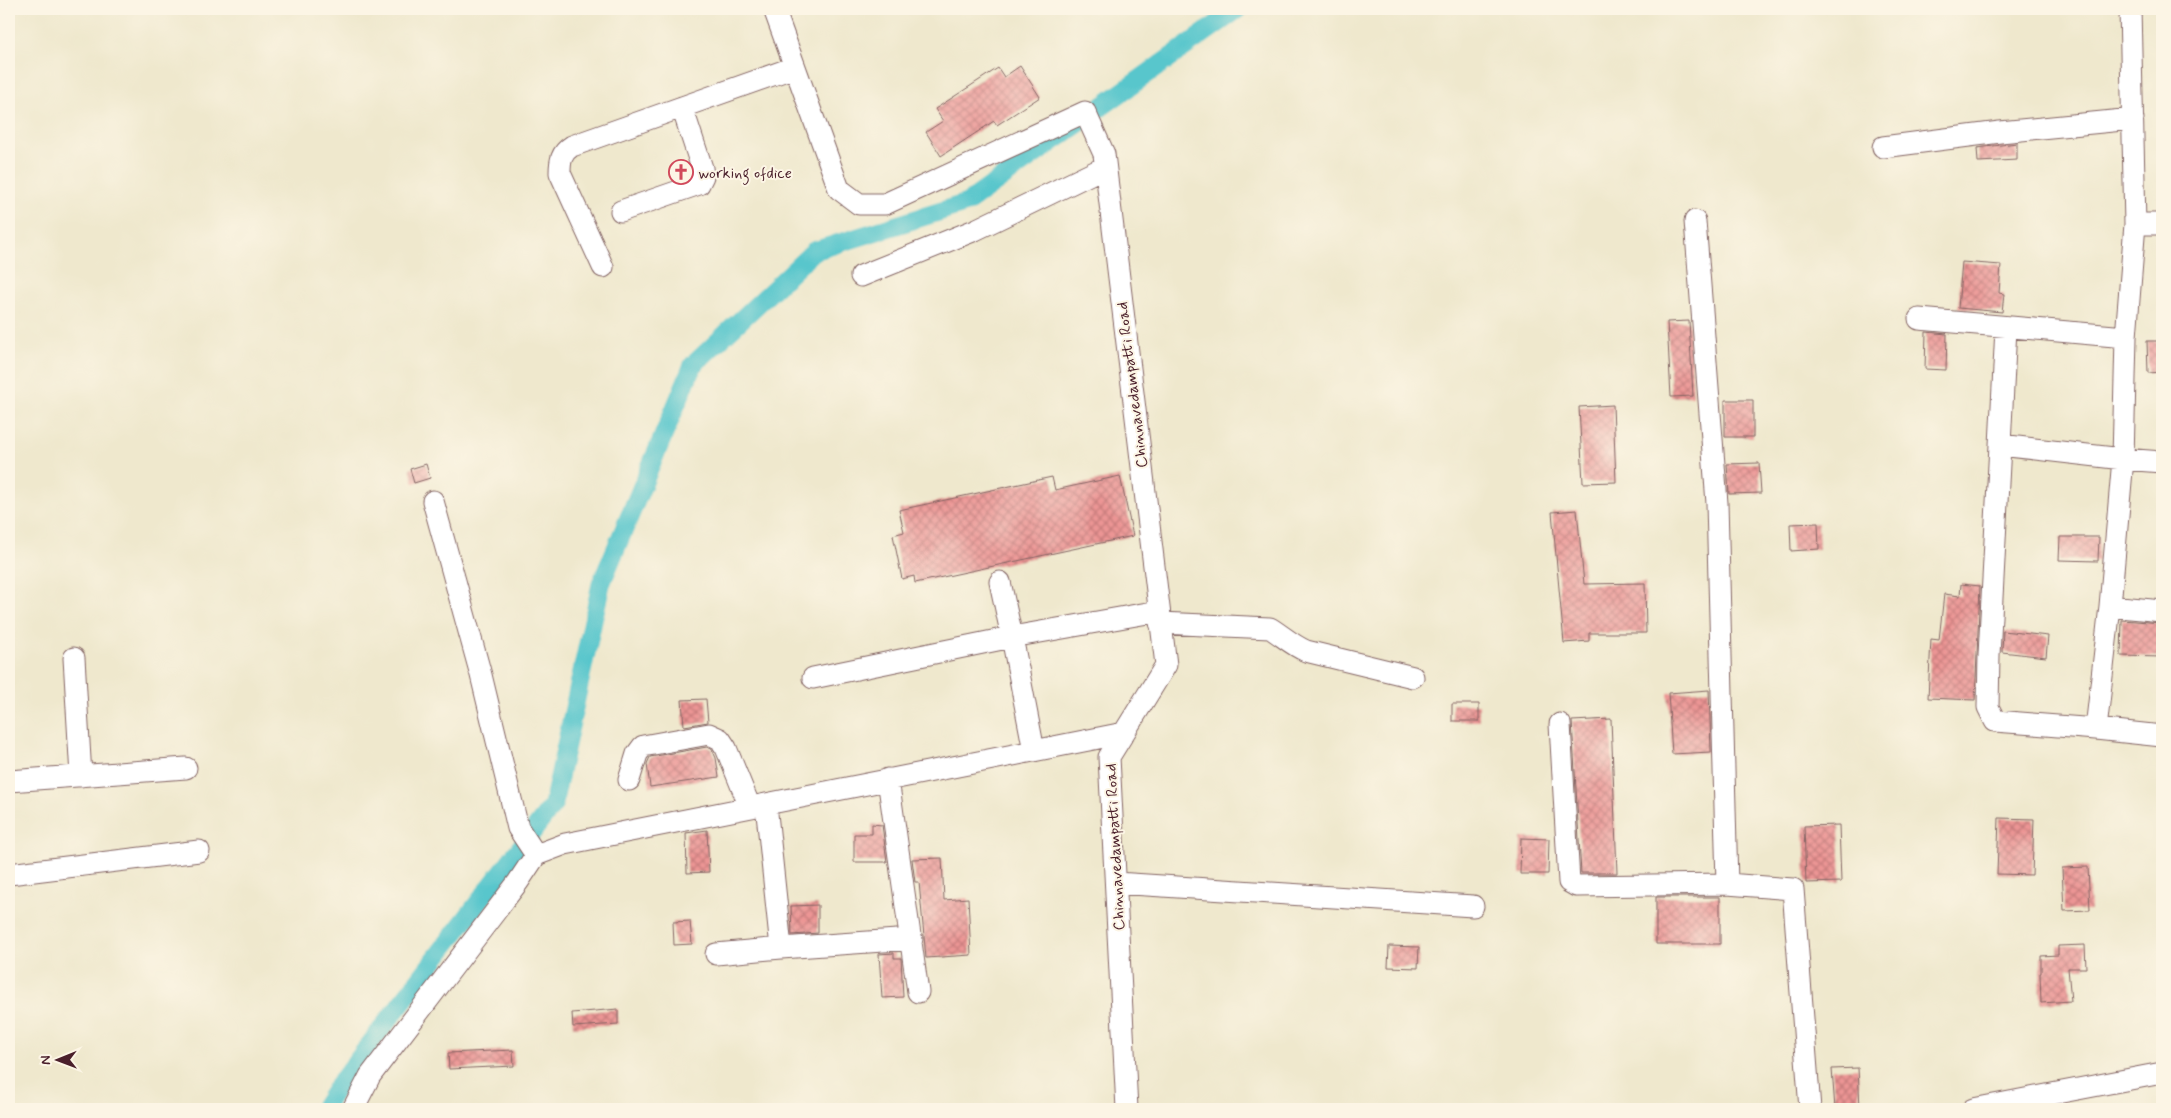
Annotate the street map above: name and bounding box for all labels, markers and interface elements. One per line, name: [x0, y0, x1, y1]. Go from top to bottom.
church icon: working ofdice: [668, 159, 694, 185]
place label: working ofdice: [698, 163, 792, 185]
street label: Chinnavedampatti Road: [1112, 300, 1153, 469]
street label: Chinnavedampatti Road: [1101, 763, 1130, 931]
north arrow: [32, 1036, 82, 1086]
text: N: [37, 1055, 55, 1065]

